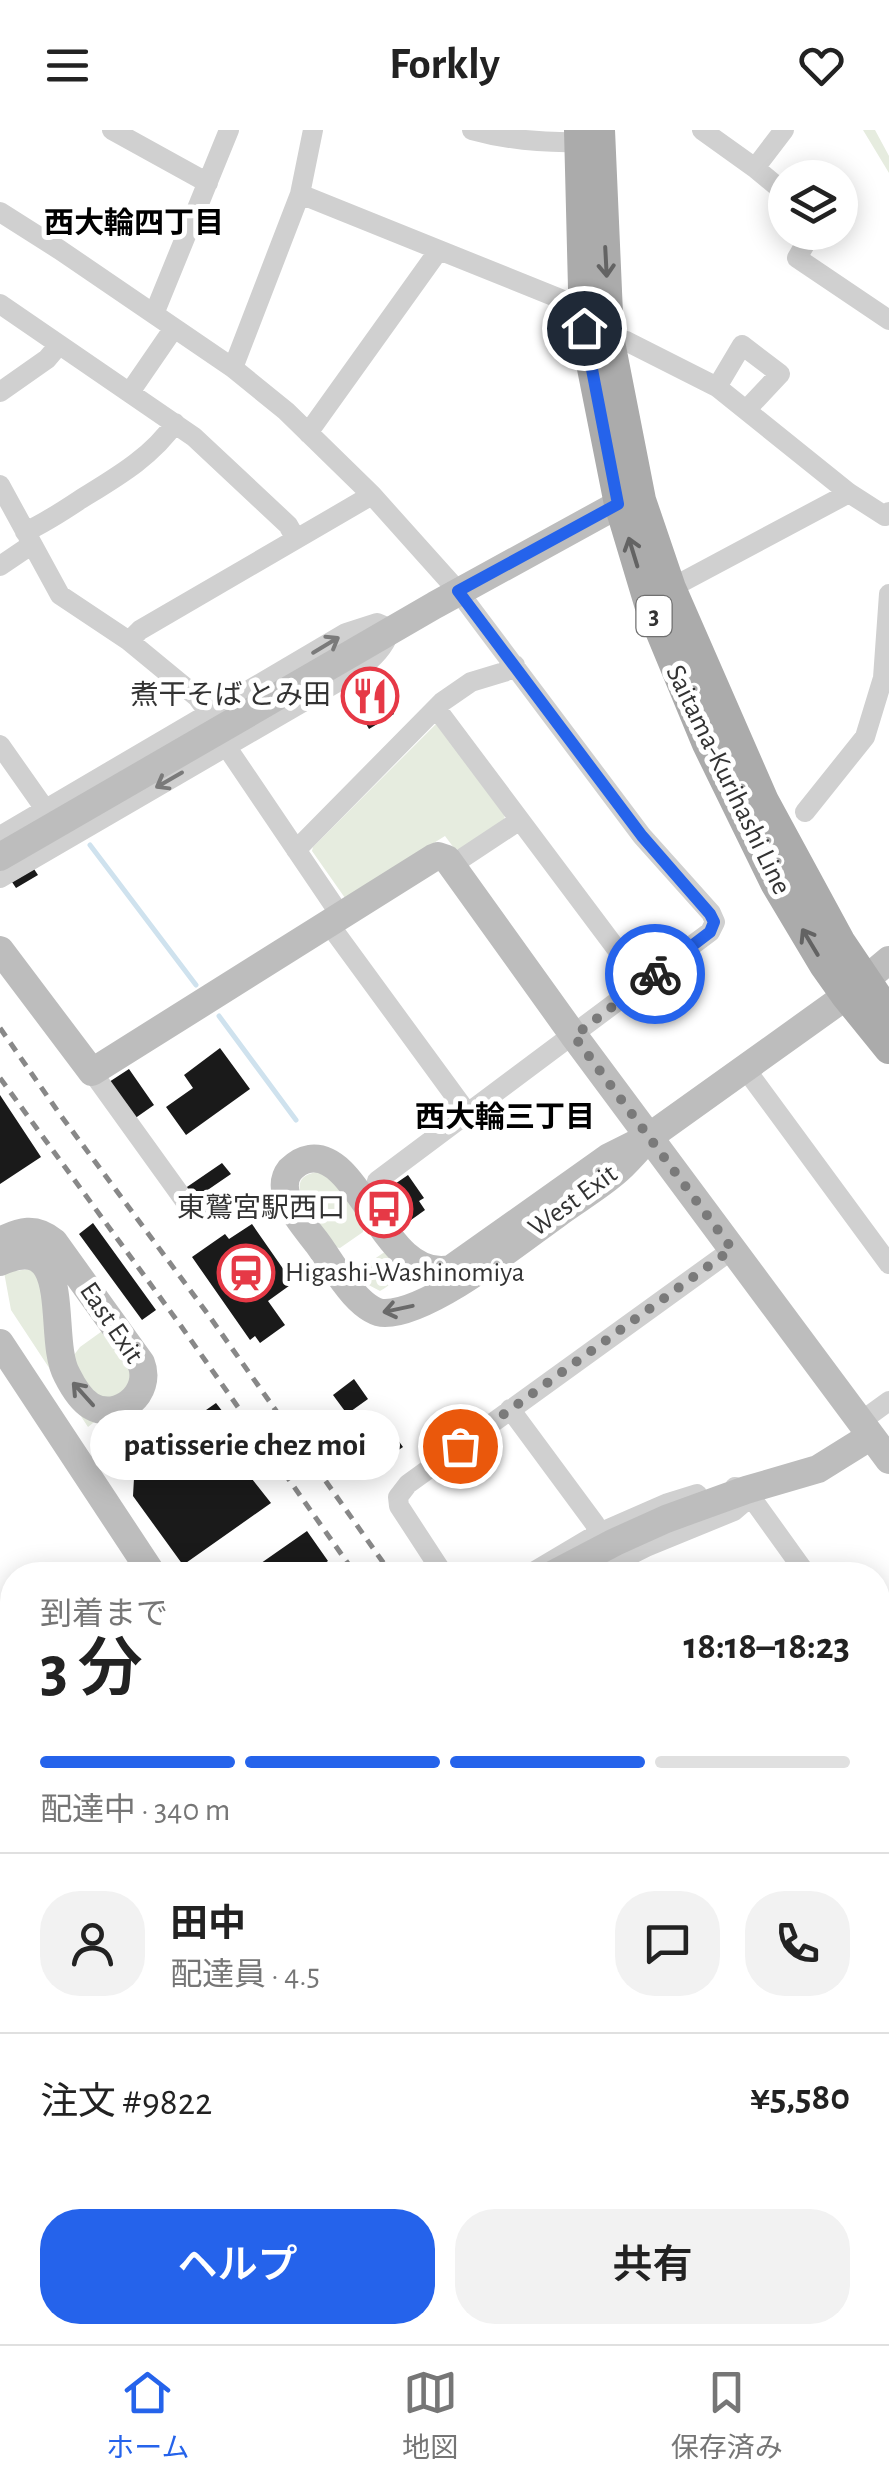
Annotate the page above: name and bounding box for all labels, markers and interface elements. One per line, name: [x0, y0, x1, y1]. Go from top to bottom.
icon: menu: [40, 38, 95, 93]
icon: heart: [794, 38, 849, 93]
text: Forkly: [389, 42, 500, 87]
map controls: [768, 160, 858, 250]
button: layers: [768, 160, 858, 250]
district label: 西大輪四丁目: [44, 207, 224, 239]
one-way arrow: [597, 246, 616, 278]
pin: [542, 286, 627, 371]
icon: home: [557, 301, 612, 356]
one-way arrow: [623, 536, 641, 568]
road number: 3: [636, 596, 672, 636]
one-way arrow: [311, 635, 340, 655]
street label: Saitama-Kurihashi Line: [660, 661, 796, 899]
restaurant icon: 煮干そば とみ田: [340, 666, 400, 726]
place label: 煮干そば とみ田: [130, 680, 331, 710]
one-way arrow: [155, 770, 184, 790]
courier: [605, 924, 705, 1024]
one-way arrow: [800, 928, 820, 957]
icon: bike: [628, 947, 683, 1002]
district label: 西大輪三丁目: [415, 1101, 595, 1133]
street label: West Exit: [524, 1160, 623, 1242]
bus stop icon: 東鷲宮駅西口: [354, 1179, 414, 1239]
place label: 東鷲宮駅西口: [177, 1193, 345, 1223]
station icon: Higashi-Washinomiya: [216, 1243, 276, 1303]
place label: Higashi-Washinomiya: [285, 1259, 525, 1287]
street label: East Exit: [74, 1277, 148, 1369]
one-way arrow: [383, 1300, 415, 1319]
one-way arrow: [71, 1382, 95, 1408]
pin: [418, 1404, 503, 1489]
callout: patisserie chez moi: [90, 1411, 400, 1481]
icon: bag: [433, 1419, 488, 1474]
text: patisserie chez moi: [124, 1429, 366, 1461]
text: 到着まで: [40, 1598, 168, 1630]
text: 18:18–18:23: [684, 1628, 850, 1666]
text: 3 分: [40, 1638, 143, 1703]
text: 配達中 · 340 m: [40, 1794, 230, 1826]
button: person: [40, 1891, 145, 1996]
button: chat: [615, 1891, 720, 1996]
button: phone: [745, 1891, 850, 1996]
text: 田中: [170, 1906, 246, 1944]
text: 配達員 · 4.5: [170, 1959, 320, 1991]
text: ¥5,580: [750, 2079, 850, 2117]
text: 注文 #9822: [40, 2084, 212, 2122]
button: ヘルプ: [40, 2209, 435, 2324]
button: 共有: [455, 2209, 850, 2324]
tab: ホーム: [106, 2365, 189, 2466]
tab: 地図: [402, 2365, 458, 2466]
tab: 保存済み: [671, 2365, 783, 2466]

